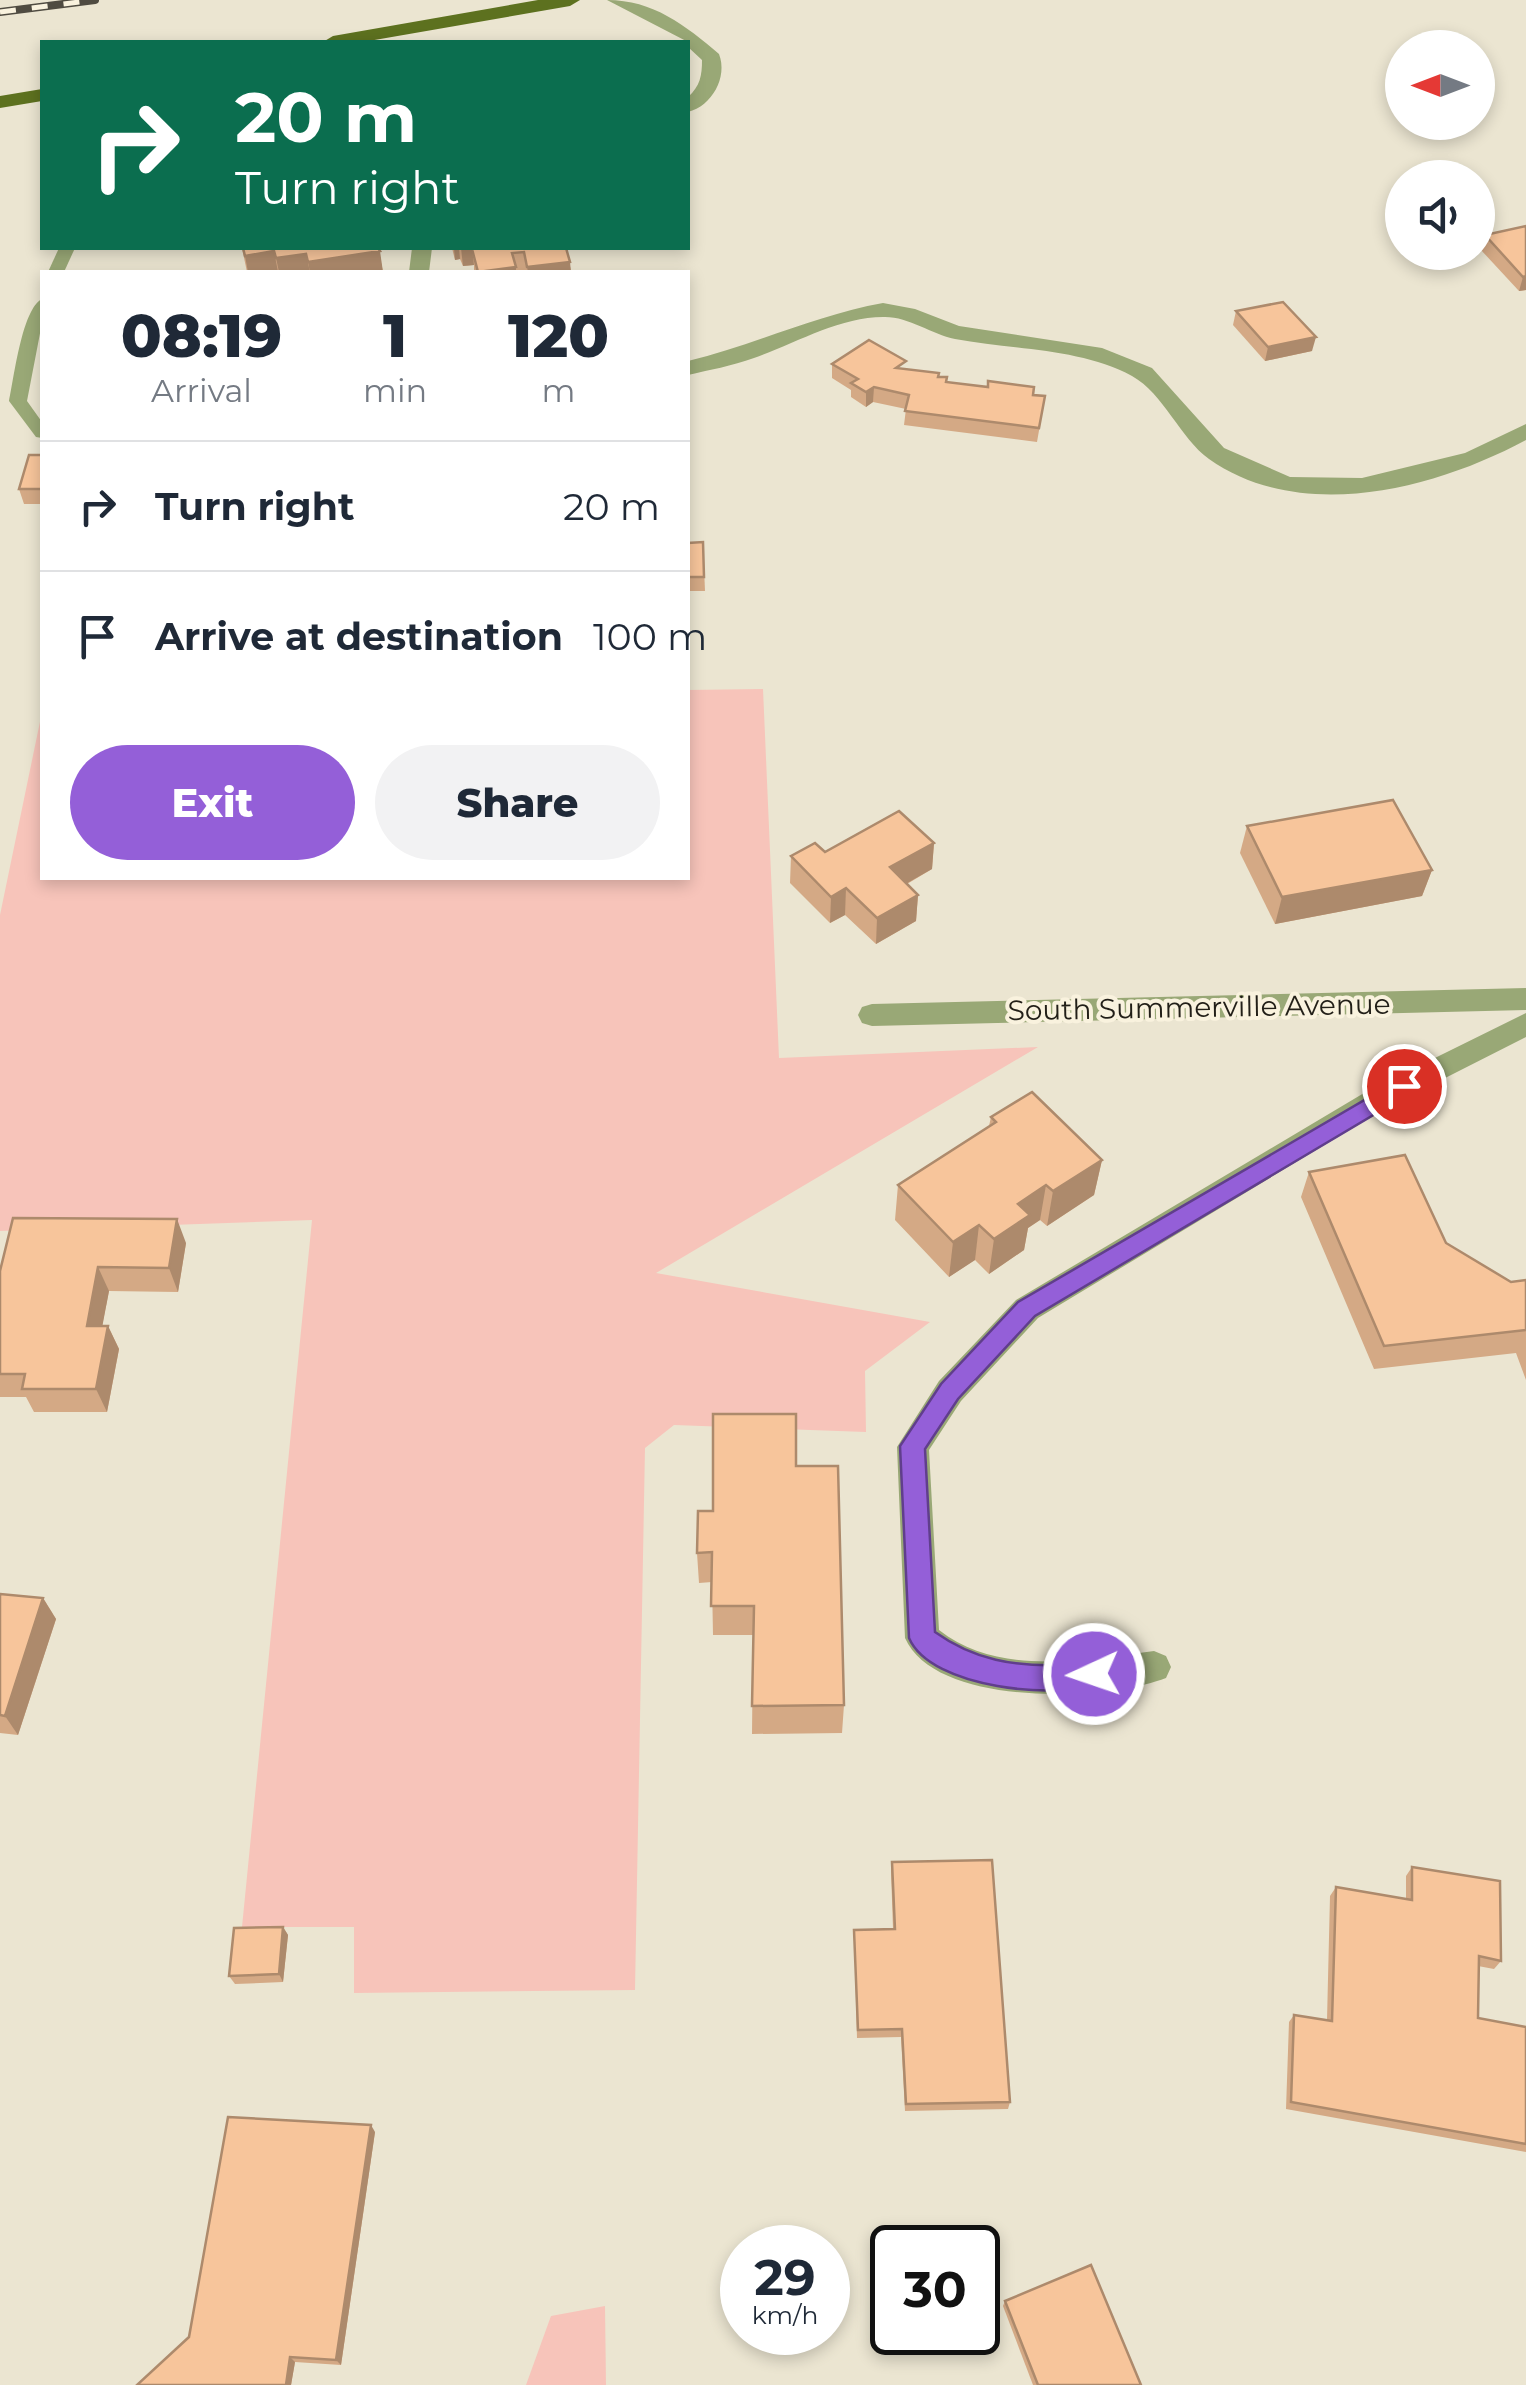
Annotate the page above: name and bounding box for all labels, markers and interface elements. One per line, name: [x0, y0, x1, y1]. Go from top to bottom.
north arrow: [1385, 30, 1495, 140]
map controls: [1385, 30, 1495, 270]
text: 20 m: [235, 74, 417, 160]
icon: right: [70, 80, 200, 210]
text: Turn right: [235, 160, 460, 215]
button: sound: [1385, 160, 1495, 270]
text: 08:19: [121, 299, 282, 372]
text: 1: [383, 299, 407, 372]
text: 120: [508, 299, 609, 372]
text: Arrival: [151, 371, 252, 410]
text: min: [363, 371, 427, 410]
text: m: [542, 371, 576, 410]
icon: right: [70, 479, 125, 534]
text: Turn right: [155, 483, 354, 530]
text: 20 m: [563, 483, 660, 530]
icon: arrive: [70, 609, 125, 664]
text: Arrive at destination: [155, 613, 563, 660]
text: 100 m: [593, 613, 707, 660]
button: Exit: [70, 745, 355, 860]
button: Share: [375, 745, 660, 860]
street label: South Summerville Avenue: [1007, 987, 1391, 1027]
pin: [1362, 1044, 1447, 1129]
icon: arrive: [1377, 1059, 1432, 1114]
position arrow: [1042, 1622, 1146, 1726]
speed limit sign: 30: [870, 2225, 1000, 2355]
text: 29: [754, 2247, 816, 2308]
text: km/h: [752, 2300, 818, 2330]

